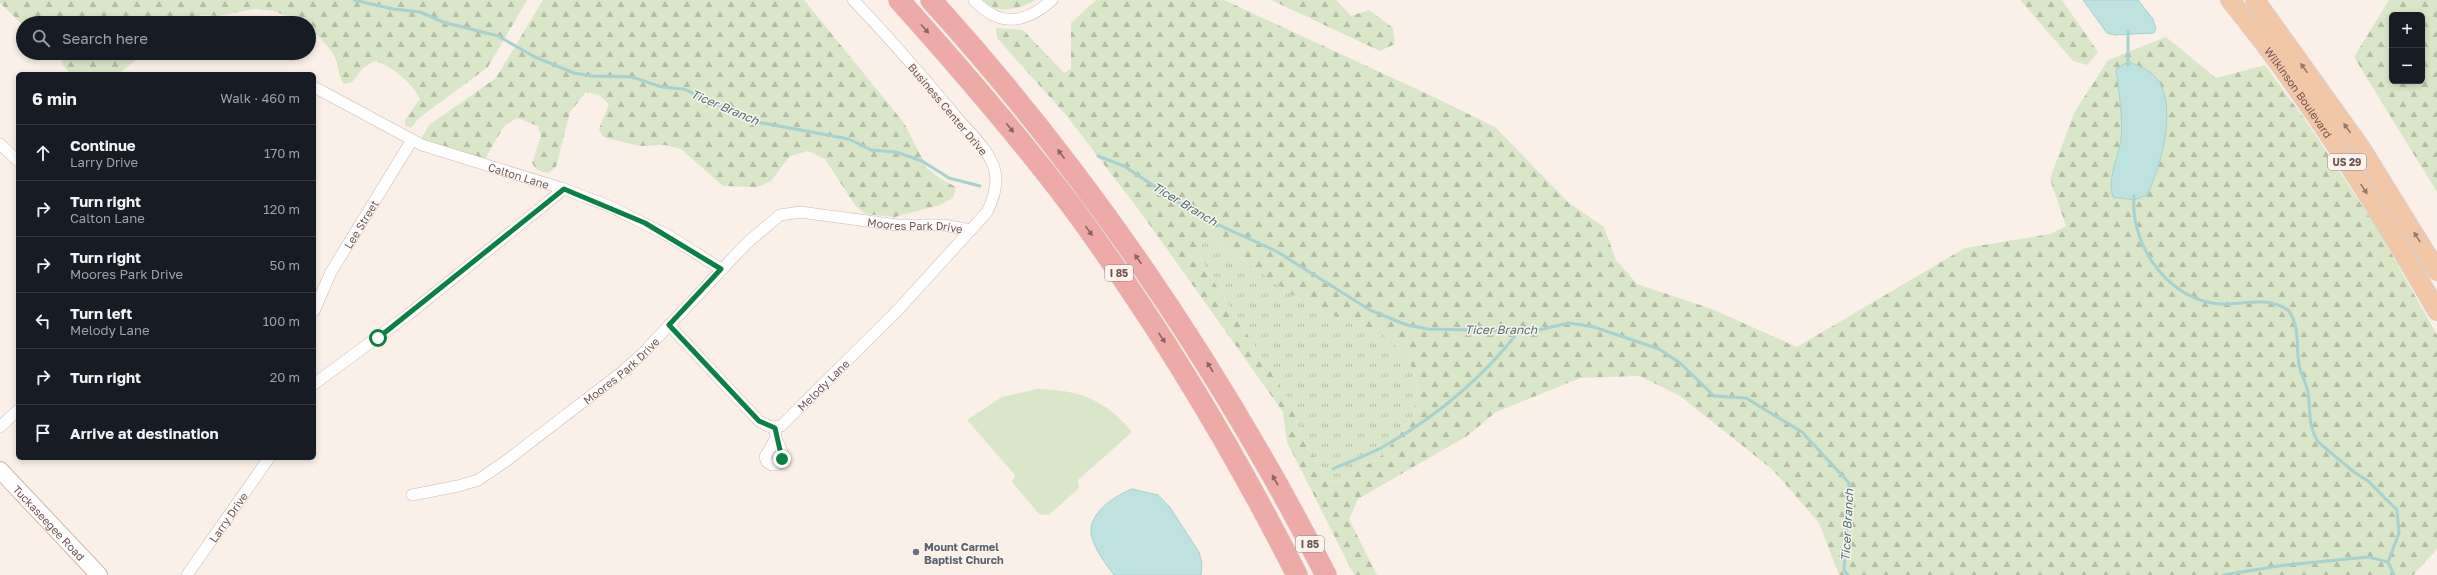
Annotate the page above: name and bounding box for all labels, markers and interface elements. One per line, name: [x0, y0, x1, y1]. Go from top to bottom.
map controls: [2389, 12, 2425, 84]
button: +: [2389, 12, 2425, 48]
search box: [16, 16, 316, 60]
one-way arrow: [920, 24, 930, 34]
icon: search: [30, 27, 52, 49]
text: Search here: [62, 29, 148, 47]
street label: Wilkinson Boulevard: [2262, 44, 2335, 140]
button: −: [2389, 48, 2425, 84]
street label: Business Center Drive: [906, 60, 990, 158]
one-way arrow: [2300, 63, 2308, 73]
water label: Ticer Branch: [689, 86, 762, 128]
text: 6 min: [32, 88, 77, 109]
text: Walk · 460 m: [220, 90, 300, 106]
one-way arrow: [1005, 122, 1014, 133]
one-way arrow: [2343, 123, 2351, 133]
text: Continue: [70, 136, 136, 154]
icon: ahead: [32, 142, 54, 164]
text: 170 m: [264, 145, 300, 161]
one-way arrow: [1057, 149, 1065, 160]
text: Larry Drive: [70, 154, 138, 170]
road number: US 29: [2328, 154, 2366, 170]
street label: Calton Lane: [487, 159, 551, 191]
water label: Ticer Branch: [1150, 179, 1220, 229]
one-way arrow: [2360, 184, 2368, 194]
text: Turn right: [70, 192, 141, 210]
street label: Lee Street: [341, 197, 380, 250]
icon: right: [32, 198, 54, 220]
text: 120 m: [263, 201, 300, 217]
text: Calton Lane: [70, 210, 145, 226]
street label: Moores Park Drive: [867, 215, 964, 235]
one-way arrow: [1085, 225, 1093, 236]
one-way arrow: [2413, 231, 2420, 243]
text: Turn right: [70, 248, 141, 266]
icon: right: [32, 254, 54, 276]
one-way arrow: [1134, 254, 1142, 264]
text: 50 m: [270, 257, 300, 273]
road number: I 85: [1105, 265, 1133, 281]
text: Moores Park Drive: [70, 266, 183, 282]
text: Turn left: [70, 304, 132, 322]
icon: left: [32, 310, 54, 332]
text: 100 m: [263, 313, 300, 329]
text: Melody Lane: [70, 322, 150, 338]
water label: Ticer Branch: [1465, 322, 1538, 337]
route start: [369, 329, 387, 347]
one-way arrow: [1158, 333, 1166, 343]
street label: Moores Park Drive: [580, 334, 661, 406]
street label: Melody Lane: [794, 356, 851, 413]
one-way arrow: [1206, 362, 1213, 373]
icon: right: [32, 366, 54, 388]
text: Turn right: [70, 368, 141, 386]
text: 20 m: [270, 369, 300, 385]
icon: arrive: [32, 422, 54, 444]
text: Arrive at destination: [70, 424, 219, 442]
route end: [773, 450, 791, 468]
one-way arrow: [1272, 474, 1279, 485]
street label: Tuckaseegee Road: [11, 482, 88, 563]
water label: Ticer Branch: [1838, 488, 1856, 562]
street label: Larry Drive: [206, 489, 250, 544]
road number: I 85: [1296, 536, 1324, 552]
place label: Mount Carmel Baptist Church: [924, 540, 1004, 566]
marker: Mount Carmel Baptist Church: [911, 547, 921, 557]

